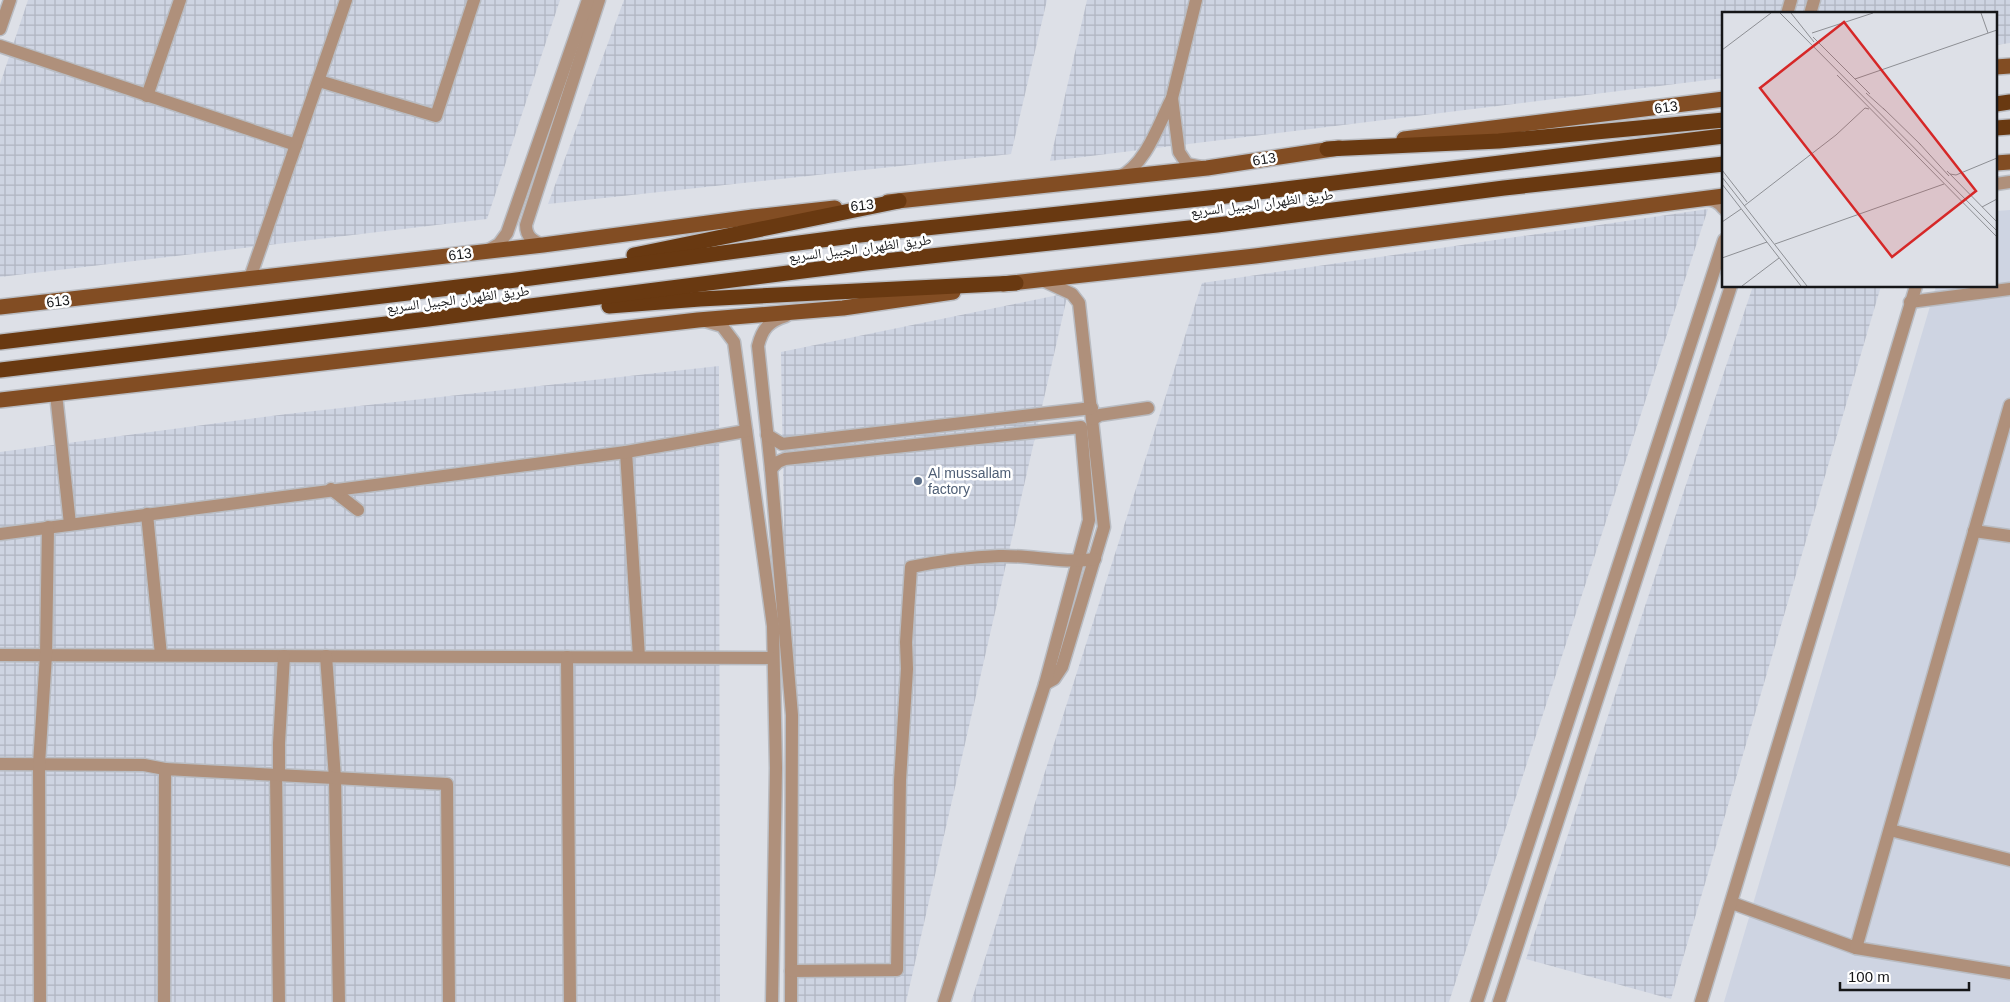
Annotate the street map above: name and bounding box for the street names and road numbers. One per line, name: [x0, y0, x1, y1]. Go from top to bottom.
street label: 613: [1653, 98, 1679, 116]
street label: 613: [1251, 149, 1277, 169]
street label: طريق الظهران الجبيل السريع: [1190, 186, 1335, 222]
street label: 613: [850, 196, 875, 214]
street label: طريق الظهران الجبيل السريع: [788, 231, 933, 267]
street label: 613: [447, 245, 473, 263]
street label: طريق الظهران الجبيل السريع: [386, 282, 531, 318]
street label: 613: [45, 292, 71, 310]

